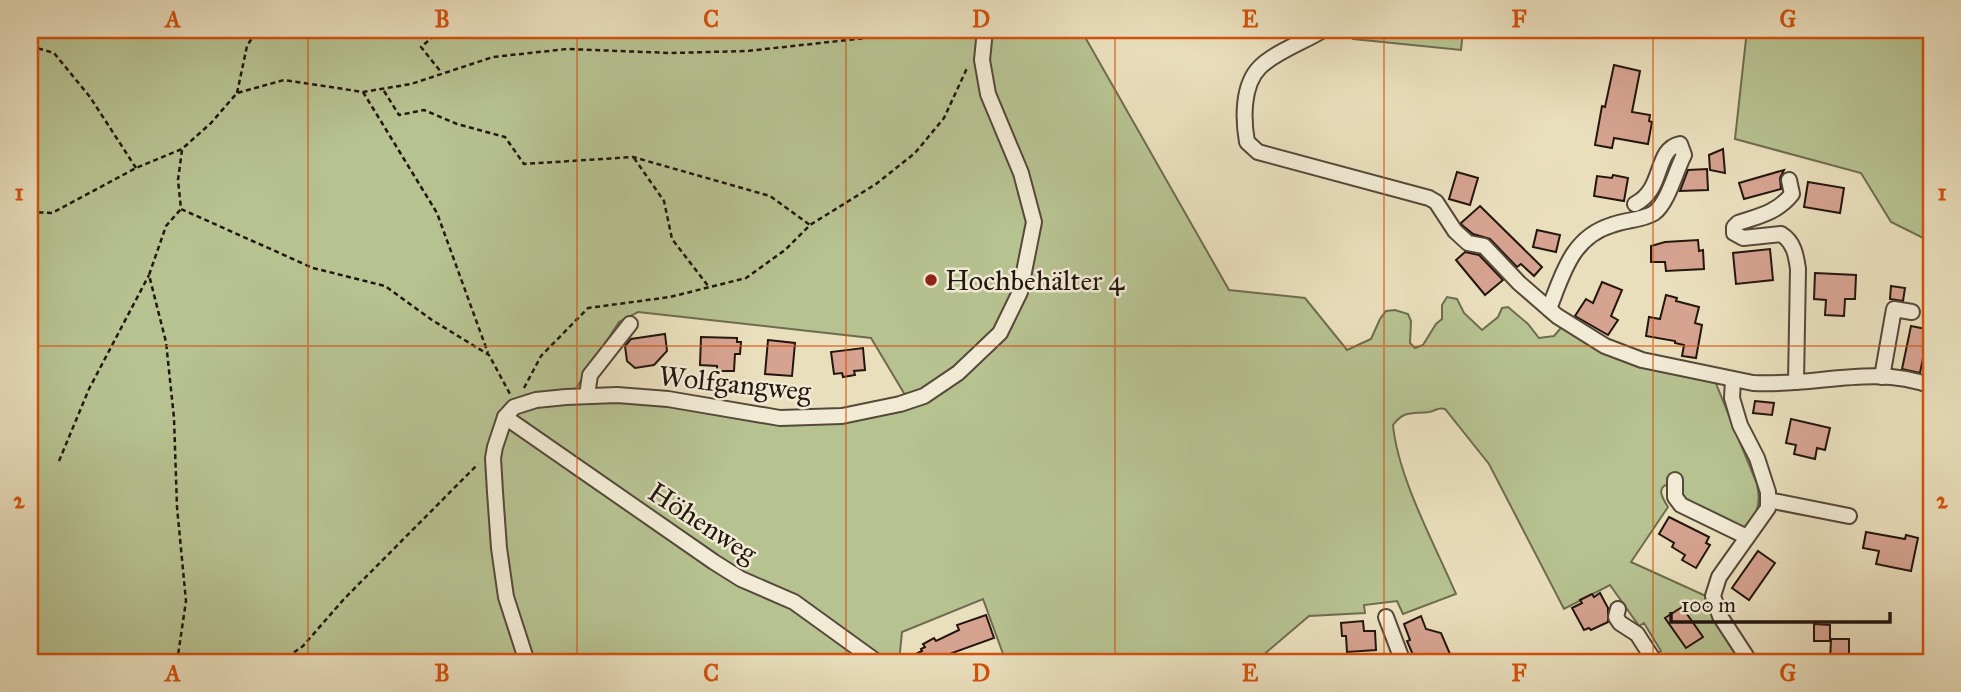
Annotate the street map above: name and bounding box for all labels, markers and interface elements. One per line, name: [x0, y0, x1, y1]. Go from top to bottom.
text: A: [163, 5, 181, 33]
text: B: [434, 5, 450, 33]
text: C: [703, 5, 719, 33]
text: D: [972, 5, 990, 33]
text: E: [1242, 5, 1259, 33]
text: F: [1511, 5, 1527, 33]
text: G: [1780, 5, 1797, 33]
text: 1: [14, 178, 24, 206]
text: 1: [1937, 178, 1947, 206]
place label: Hochbehälter 4: [945, 263, 1126, 298]
marker: Hochbehälter 4: [923, 272, 939, 288]
street label: Wolfgangweg: [657, 358, 814, 409]
street label: Höhenweg: [642, 474, 765, 571]
text: 2: [13, 486, 25, 514]
text: 2: [1936, 486, 1948, 514]
scale bar: [1671, 580, 1889, 624]
text: 100 m: [1681, 592, 1736, 618]
text: A: [163, 659, 181, 687]
text: B: [434, 659, 450, 687]
text: C: [703, 659, 719, 687]
text: D: [972, 659, 990, 687]
text: E: [1242, 659, 1259, 687]
text: F: [1511, 659, 1527, 687]
text: G: [1780, 659, 1797, 687]

